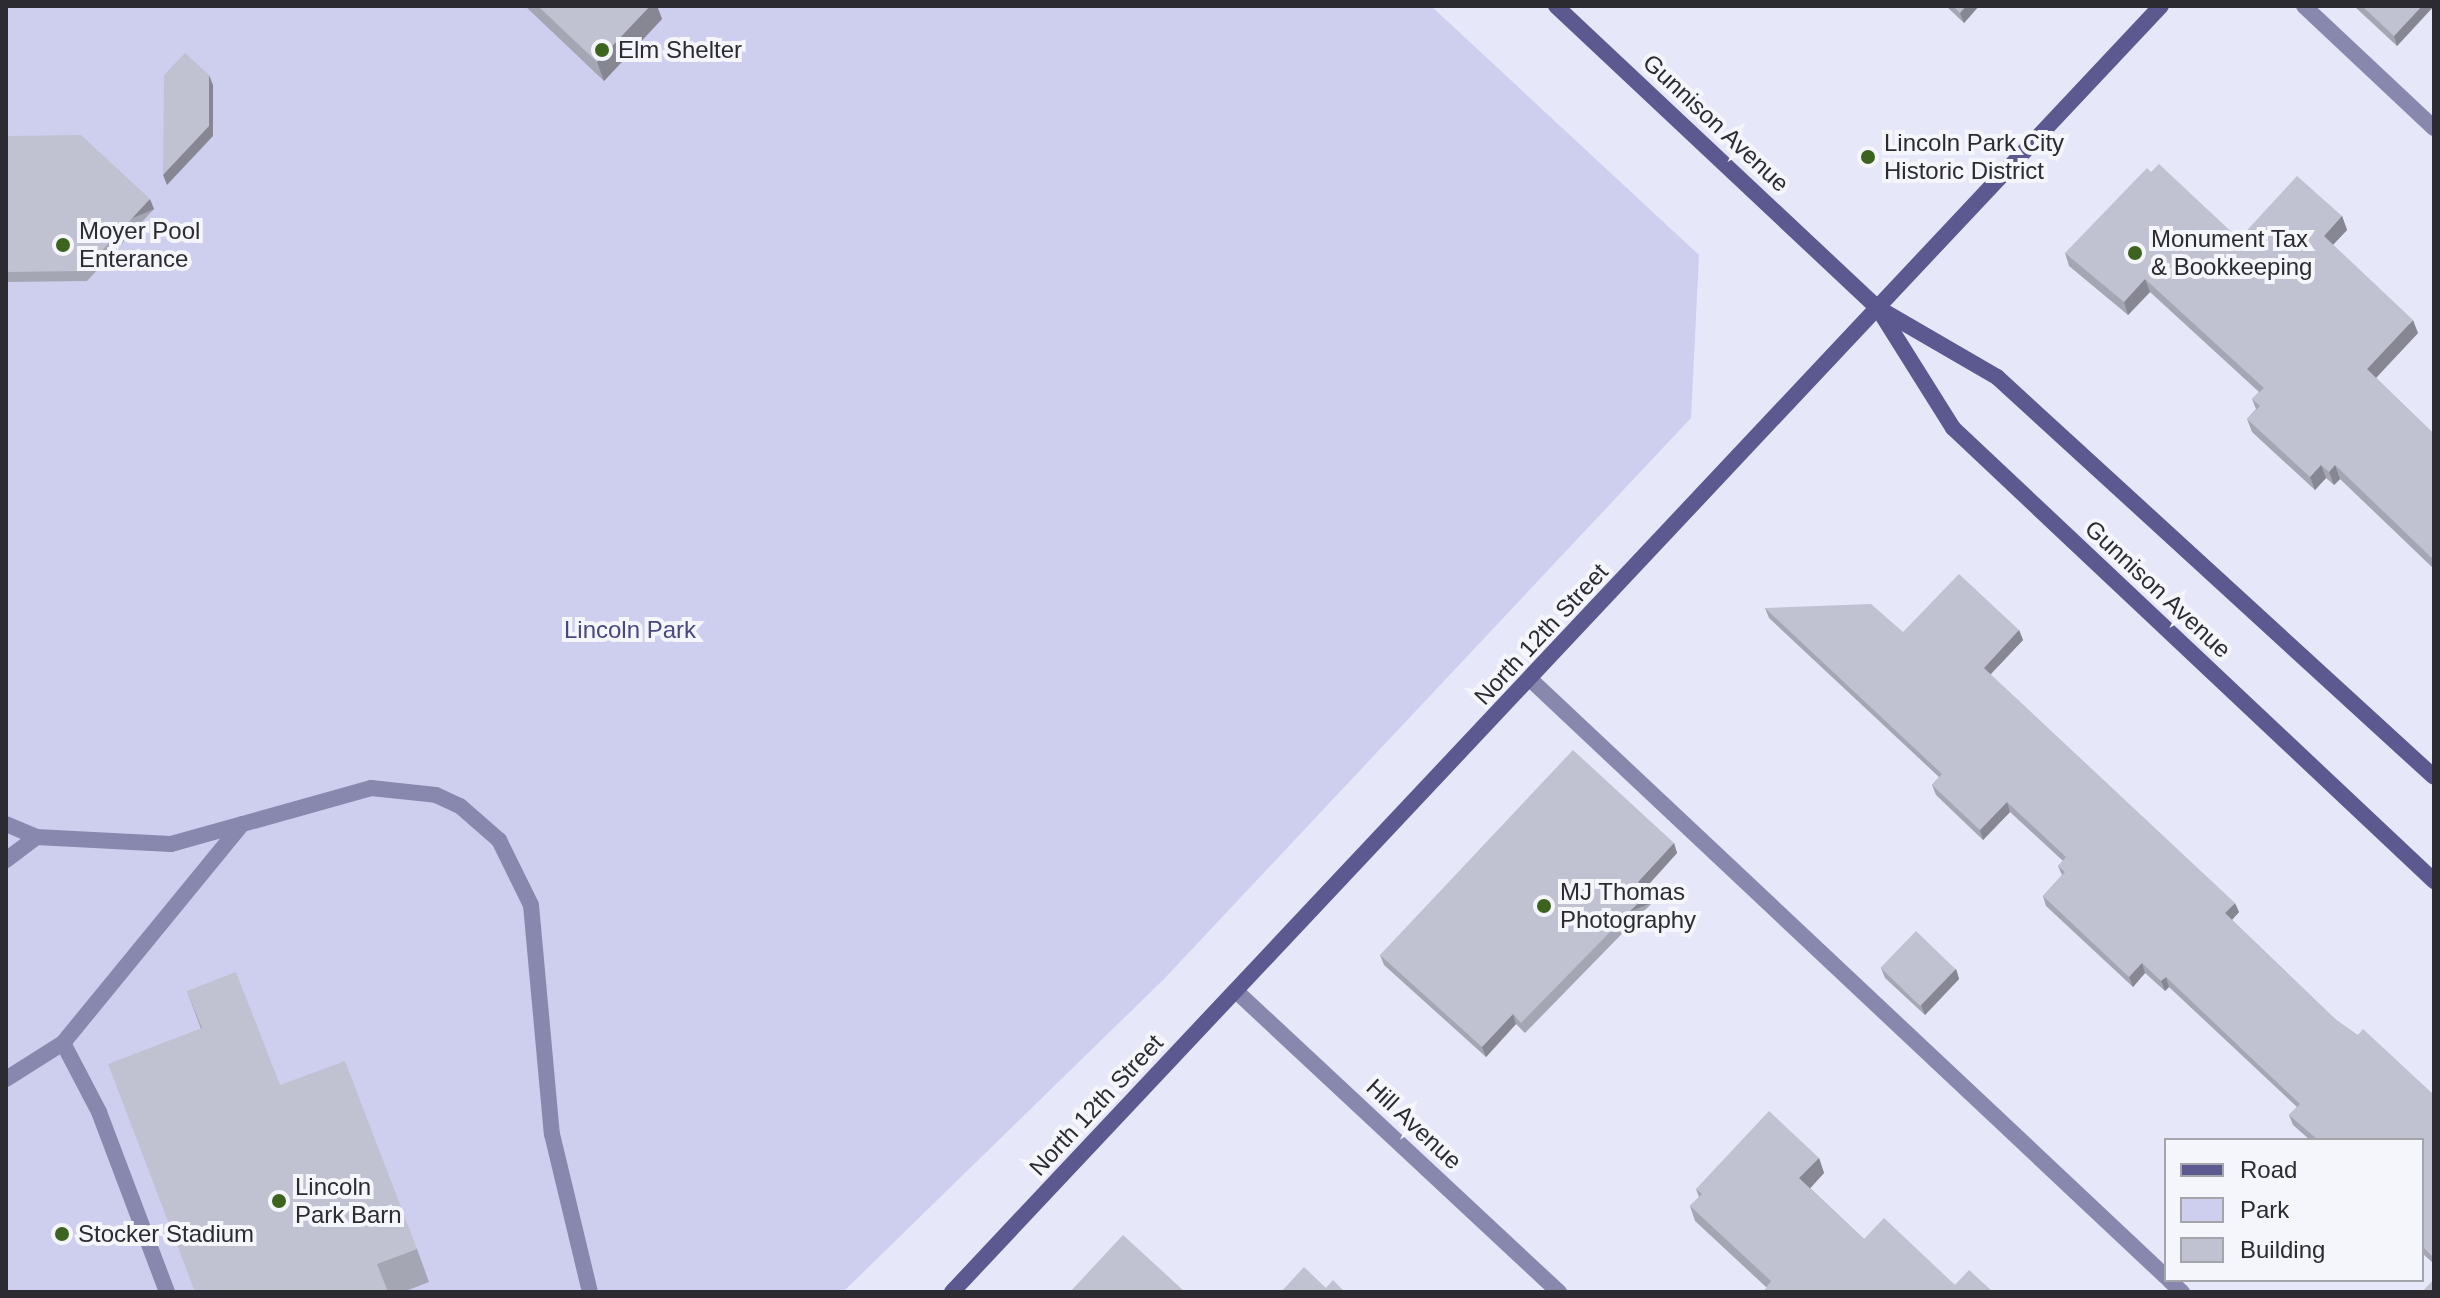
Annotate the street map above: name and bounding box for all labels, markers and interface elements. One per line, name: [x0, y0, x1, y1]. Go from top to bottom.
place label: Elm Shelter: [618, 36, 742, 64]
marker: Elm Shelter: [593, 41, 611, 59]
street label: Gunnison Avenue: [1637, 48, 1795, 198]
place label: Lincoln Park City Historic District: [1884, 129, 2064, 185]
marker: Lincoln Park City Historic District: [1859, 148, 1877, 166]
place label: Moyer Pool Enterance: [79, 217, 200, 273]
place label: Monument Tax & Bookkeeping: [2151, 225, 2312, 281]
marker: Moyer Pool Enterance: [54, 236, 72, 254]
marker: Monument Tax & Bookkeeping: [2126, 244, 2144, 262]
street label: Gunnison Avenue: [2079, 514, 2237, 664]
street label: North 12th Street: [1468, 557, 1614, 711]
park label: Lincoln Park: [564, 616, 696, 644]
place label: MJ Thomas Photography: [1560, 878, 1696, 934]
marker: MJ Thomas Photography: [1535, 897, 1553, 915]
street label: North 12th Street: [1023, 1028, 1169, 1182]
street label: Hill Avenue: [1360, 1072, 1468, 1176]
legend: [2164, 1138, 2424, 1282]
text: Road: [2240, 1156, 2297, 1183]
place label: Lincoln Park Barn: [295, 1173, 402, 1229]
marker: Lincoln Park Barn: [270, 1192, 288, 1210]
text: Park: [2240, 1196, 2289, 1223]
place label: Stocker Stadium: [78, 1220, 254, 1248]
marker: Stocker Stadium: [53, 1225, 71, 1243]
text: Building: [2240, 1236, 2325, 1263]

